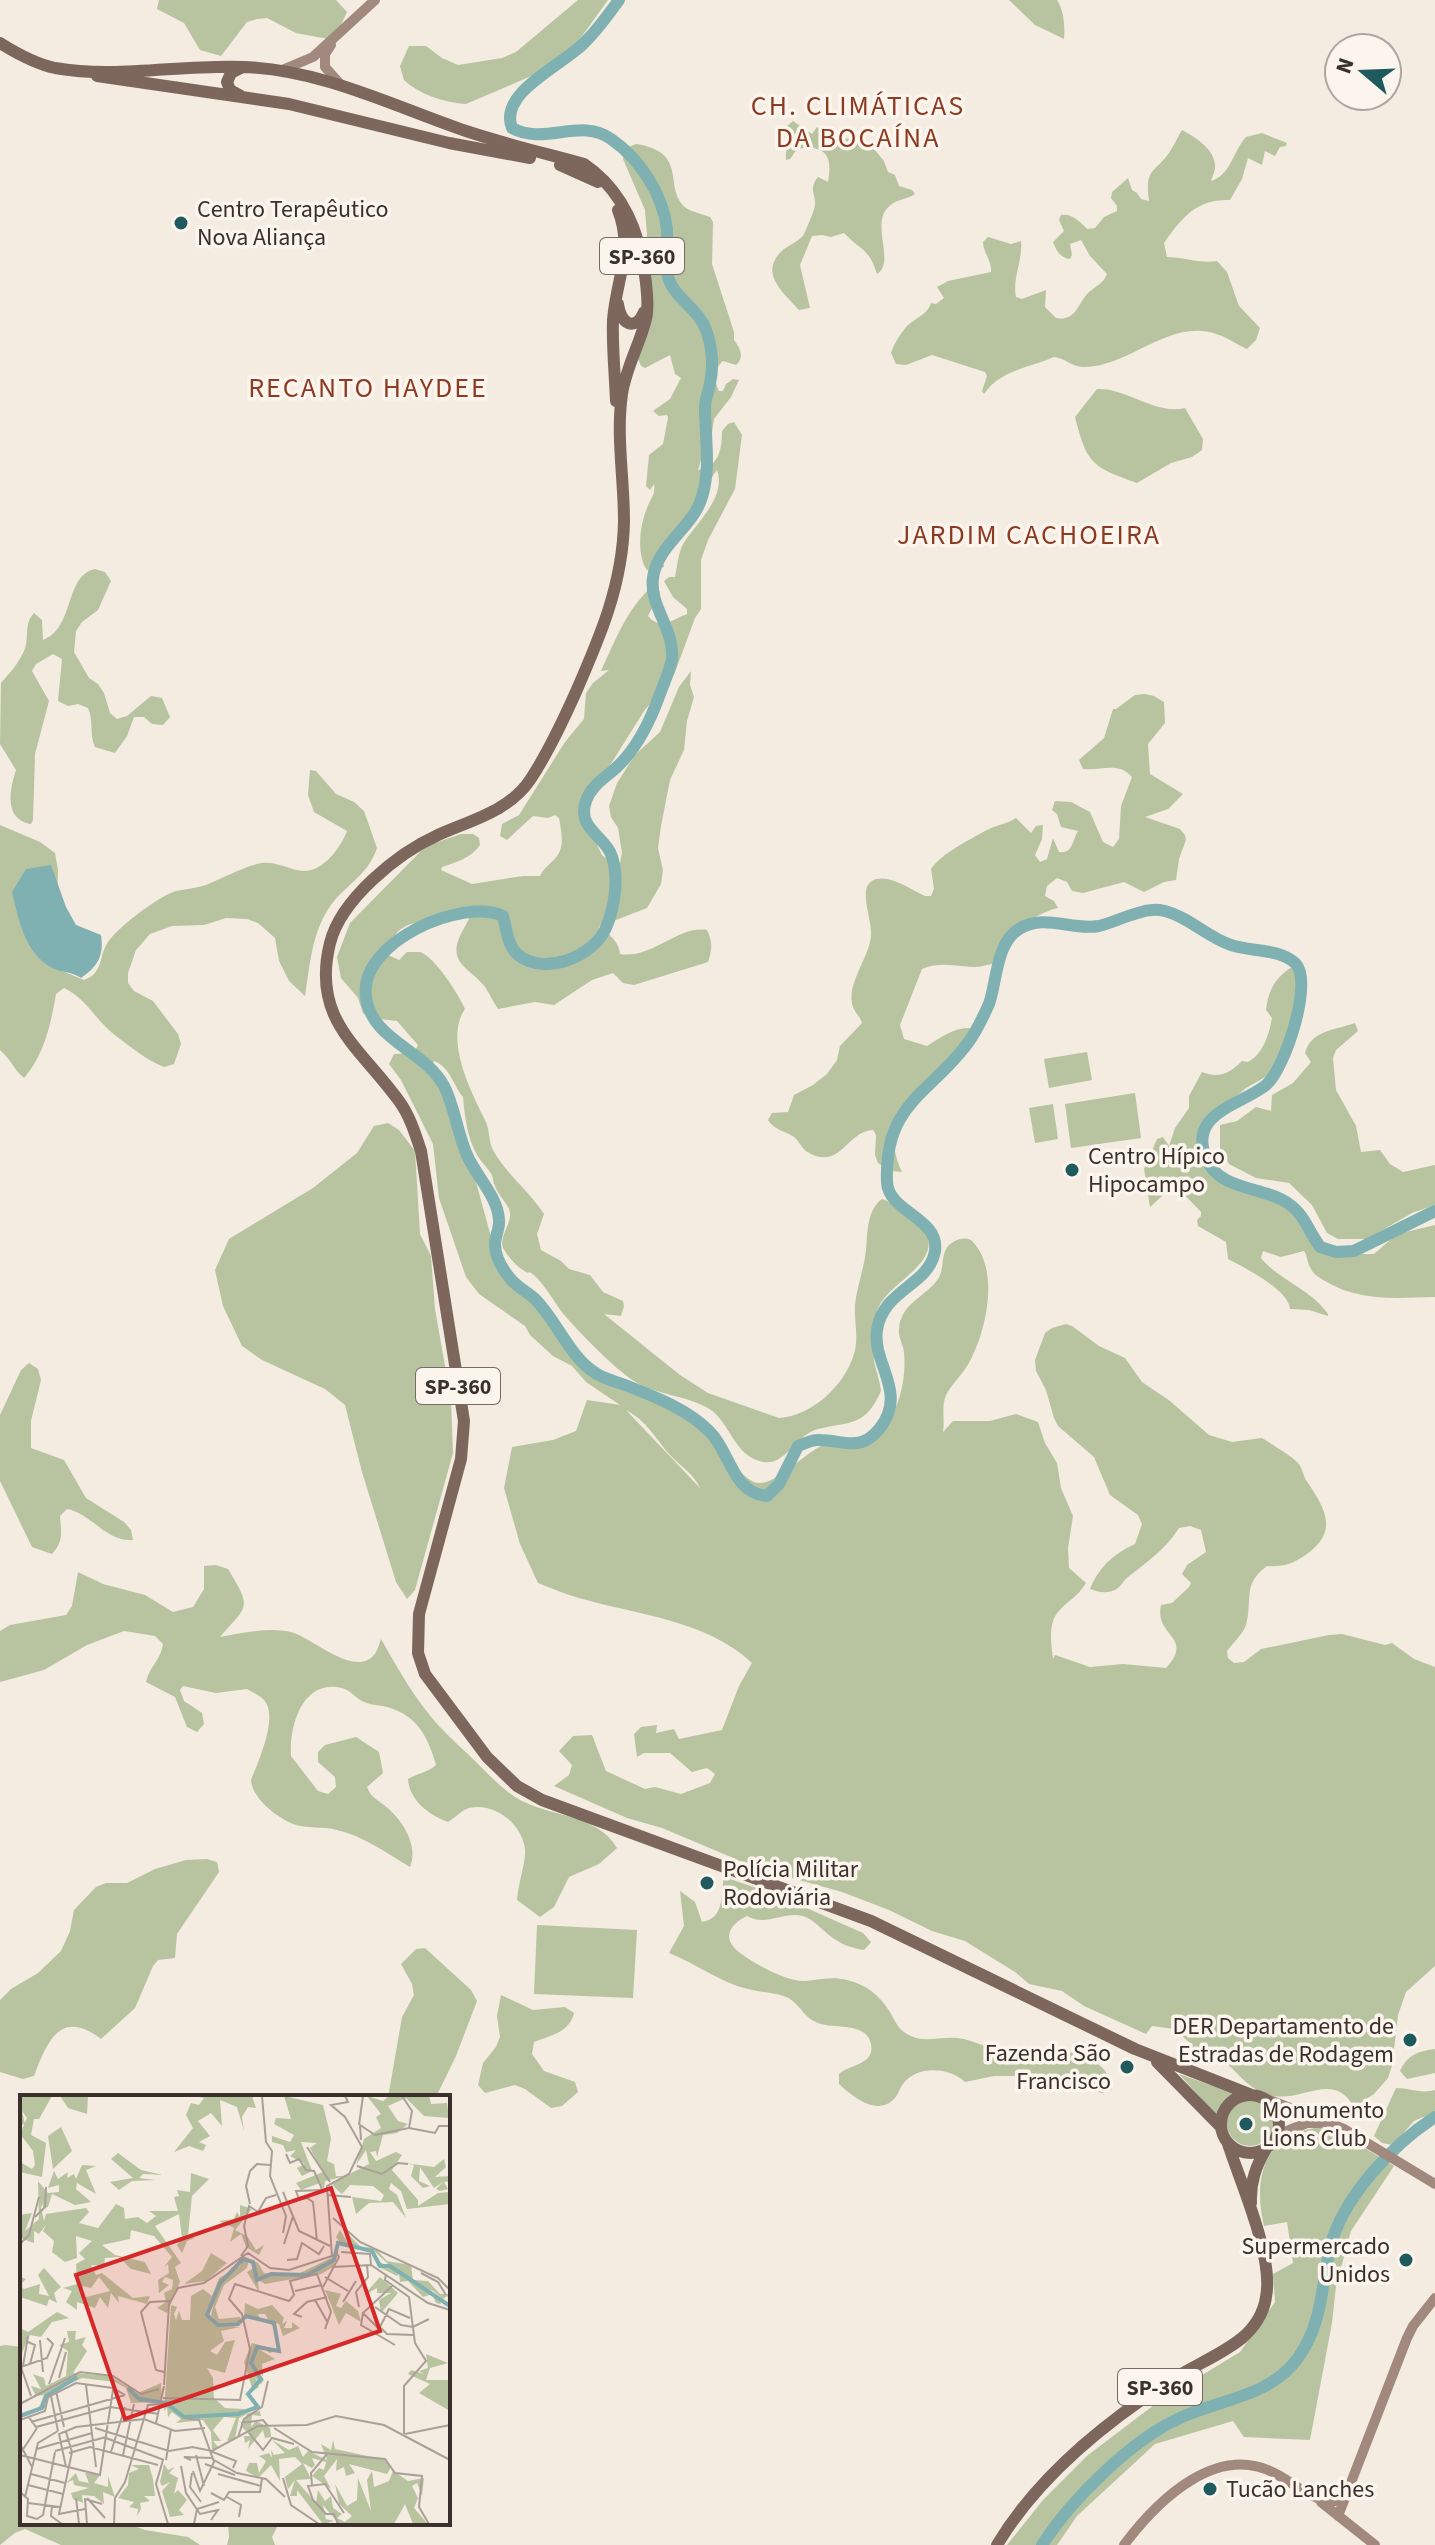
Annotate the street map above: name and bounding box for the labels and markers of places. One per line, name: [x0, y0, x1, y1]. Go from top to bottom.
place label: Centro Terapêutico Nova Aliança: [197, 192, 389, 255]
marker: Centro Terapêutico Nova Aliança: [172, 214, 190, 232]
place label: Centro Hípico Hipocampo: [1088, 1139, 1225, 1202]
marker: Centro Hípico Hipocampo: [1063, 1161, 1081, 1179]
place label: Polícia Militar Rodoviária: [723, 1852, 859, 1915]
marker: Polícia Militar Rodoviária: [698, 1874, 716, 1892]
place label: DER Departamento de Estradas de Rodagem: [1173, 2009, 1394, 2072]
marker: DER Departamento de Estradas de Rodagem: [1401, 2031, 1419, 2049]
place label: Fazenda São Francisco: [985, 2036, 1111, 2099]
marker: Fazenda São Francisco: [1118, 2058, 1136, 2076]
place label: Monumento Lions Club: [1262, 2093, 1384, 2156]
marker: Monumento Lions Club: [1237, 2115, 1255, 2133]
place label: Supermercado Unidos: [1242, 2229, 1390, 2292]
marker: Supermercado Unidos: [1397, 2251, 1415, 2269]
place label: Tucão Lanches: [1226, 2472, 1374, 2507]
marker: Tucão Lanches: [1201, 2480, 1219, 2498]

